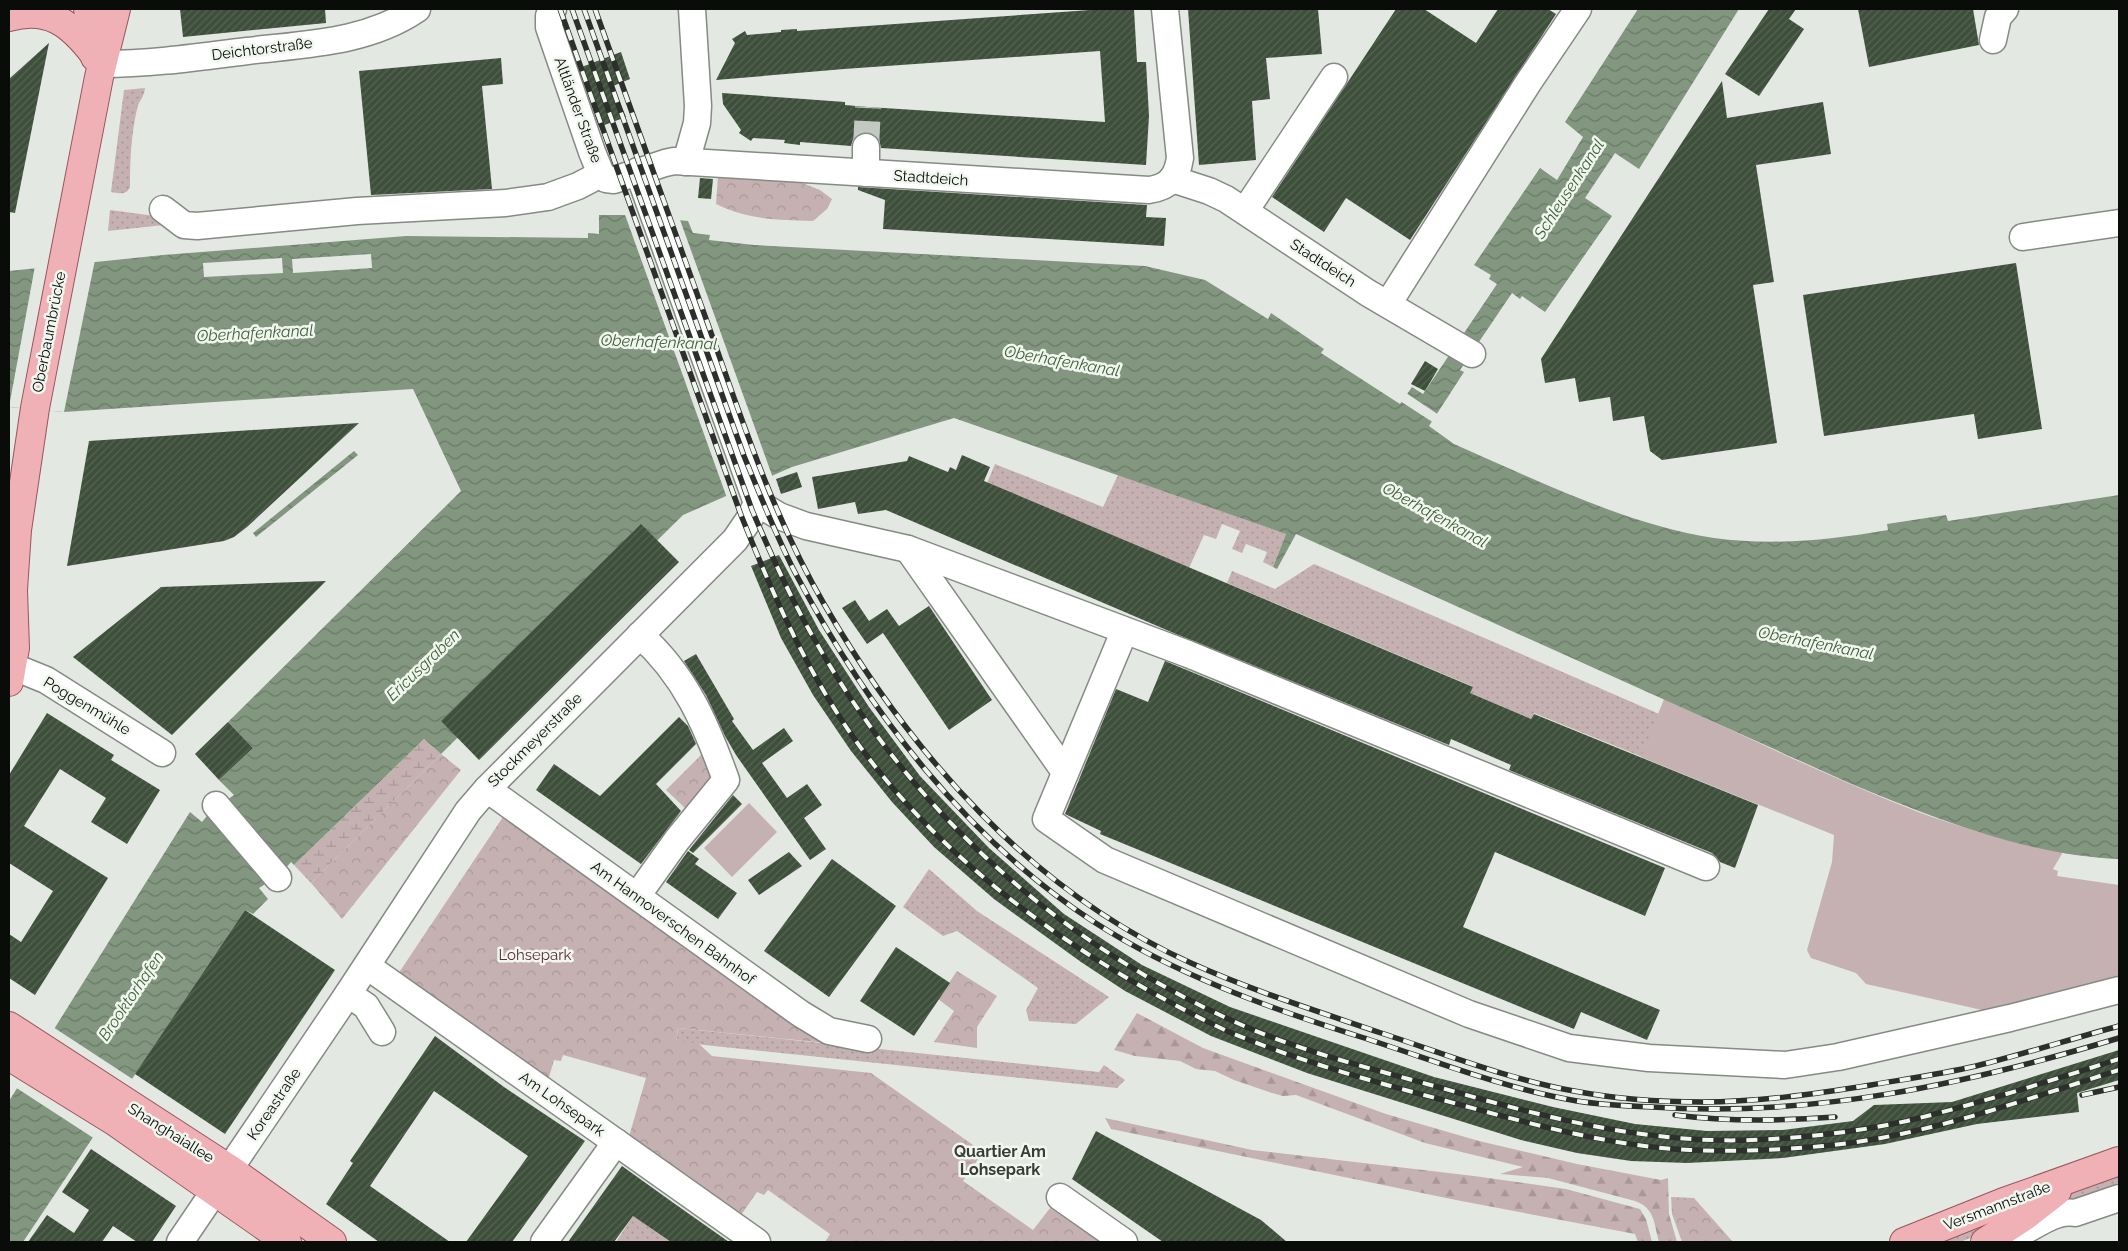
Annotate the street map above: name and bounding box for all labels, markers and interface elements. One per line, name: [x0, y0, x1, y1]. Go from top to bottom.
street label: Deichtorstraße: [211, 34, 314, 64]
street label: Altländer Straße: [550, 54, 606, 166]
water label: Schleusenkanal: [1529, 136, 1608, 243]
street label: Stadtdeich: [893, 166, 969, 190]
street label: Stadtdeich: [1287, 235, 1359, 291]
street label: Oberbaumbrücke: [28, 270, 70, 394]
water label: Oberhafenkanal: [196, 320, 314, 346]
water label: Oberhafenkanal: [600, 330, 718, 354]
water label: Oberhafenkanal: [1003, 342, 1121, 380]
water label: Oberhafenkanal: [1379, 478, 1491, 552]
water label: Oberhafenkanal: [1757, 623, 1875, 663]
water label: Ericusgraben: [382, 625, 464, 705]
street label: Poggenmühle: [40, 673, 134, 739]
street label: Stockmeyerstraße: [484, 689, 586, 791]
street label: Am Hannoverschen Bahnhof: [587, 857, 759, 989]
park label: Lohsepark: [499, 946, 572, 964]
water label: Brooktorhafen: [94, 948, 168, 1044]
street label: Koreastraße: [243, 1064, 305, 1143]
street label: Am Lohsepark: [516, 1068, 608, 1140]
street label: Shanghaiallee: [125, 1099, 218, 1167]
district label: Quartier Am Lohsepark: [954, 1142, 1046, 1179]
street label: Versmannstraße: [1941, 1177, 2053, 1235]

